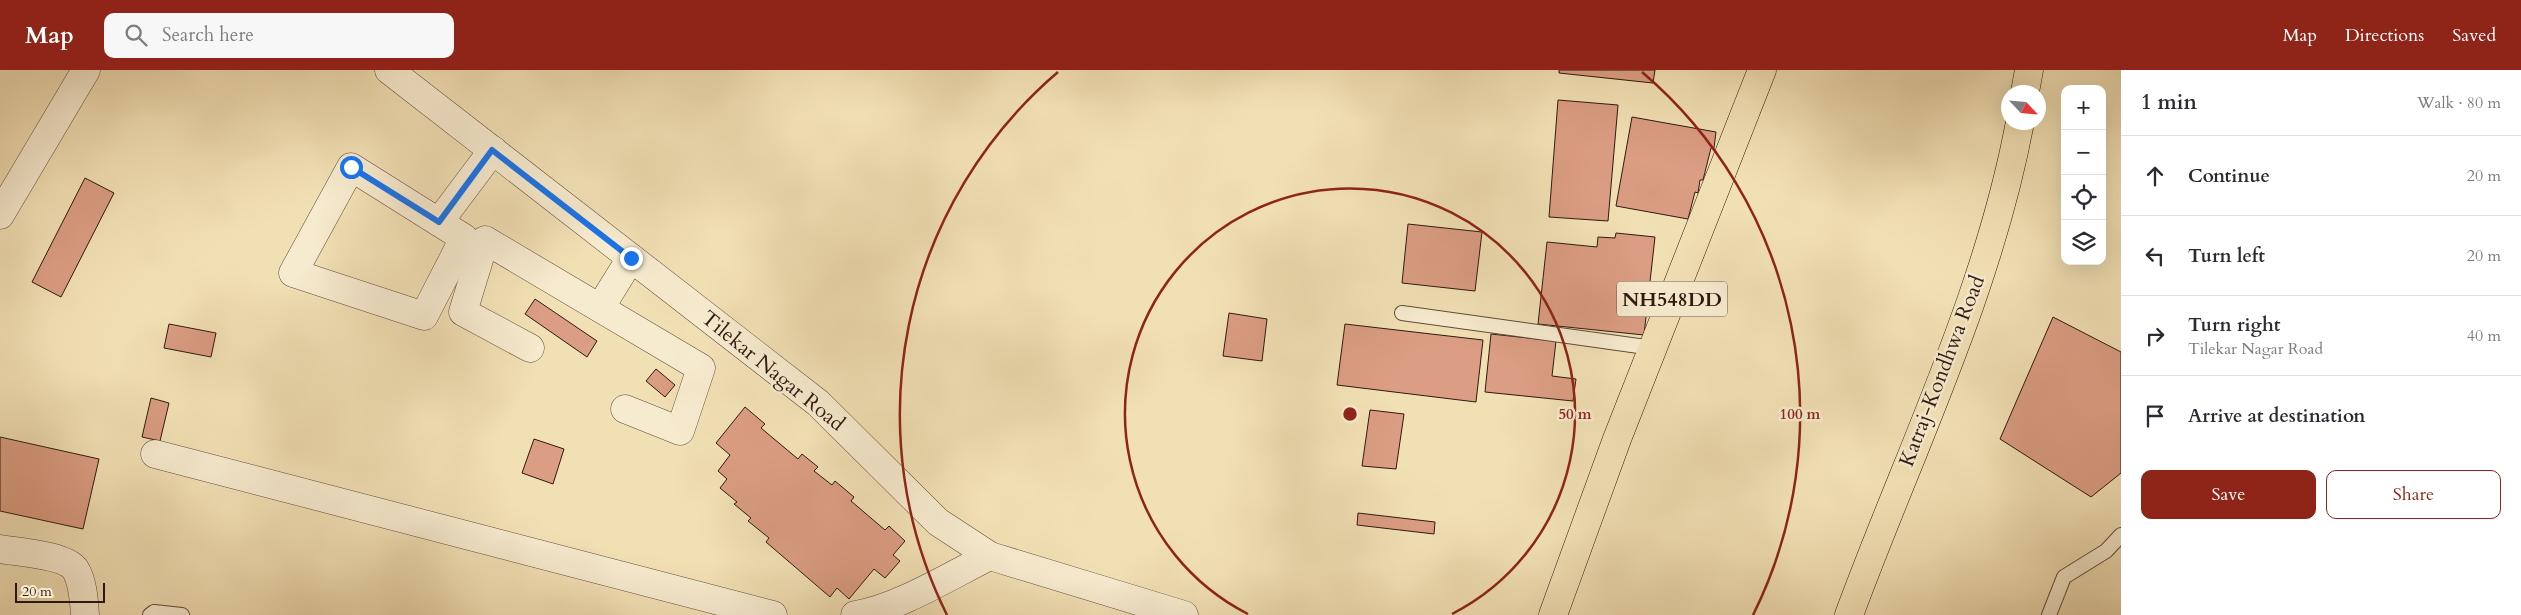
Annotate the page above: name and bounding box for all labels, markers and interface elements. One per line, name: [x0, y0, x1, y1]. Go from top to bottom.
search box: [104, 13, 454, 58]
text: Map: [25, 19, 74, 52]
icon: search: [122, 21, 150, 49]
text: Search here: [162, 22, 254, 48]
text: Map: [2283, 23, 2317, 48]
text: Directions: [2345, 23, 2424, 48]
text: Saved: [2452, 23, 2496, 48]
north arrow: [2001, 85, 2046, 130]
map controls: [2061, 85, 2106, 265]
button: +: [2061, 85, 2106, 130]
text: 1 min: [2141, 88, 2197, 117]
text: Walk · 80 m: [2417, 92, 2501, 114]
button: −: [2061, 130, 2106, 175]
route start: [340, 156, 363, 179]
icon: ahead: [2141, 162, 2169, 190]
text: Continue: [2188, 163, 2270, 189]
text: 20 m: [2467, 165, 2501, 187]
button: locate: [2061, 175, 2106, 220]
button: layers: [2061, 220, 2106, 265]
icon: left: [2141, 242, 2169, 270]
text: Turn left: [2188, 243, 2265, 269]
text: 20 m: [2467, 245, 2501, 267]
route end: [620, 247, 643, 270]
street label: Katraj-Kondhwa Road: [1892, 271, 1992, 471]
road number: NH548DD: [1617, 282, 1727, 316]
street label: Tilekar Nagar Road: [695, 304, 851, 438]
text: Turn right: [2188, 312, 2280, 338]
icon: right: [2141, 322, 2169, 350]
text: 40 m: [2467, 325, 2501, 347]
text: Tilekar Nagar Road: [2188, 338, 2323, 360]
icon: arrive: [2141, 402, 2169, 430]
text: Arrive at destination: [2188, 403, 2365, 429]
text: 50 m: [1558, 404, 1592, 424]
text: 100 m: [1780, 404, 1821, 424]
centre of rings: [1341, 405, 1359, 423]
button: Save: [2141, 470, 2316, 519]
button: Share: [2326, 470, 2501, 519]
scale bar: [15, 580, 105, 603]
text: 20 m: [22, 582, 52, 601]

